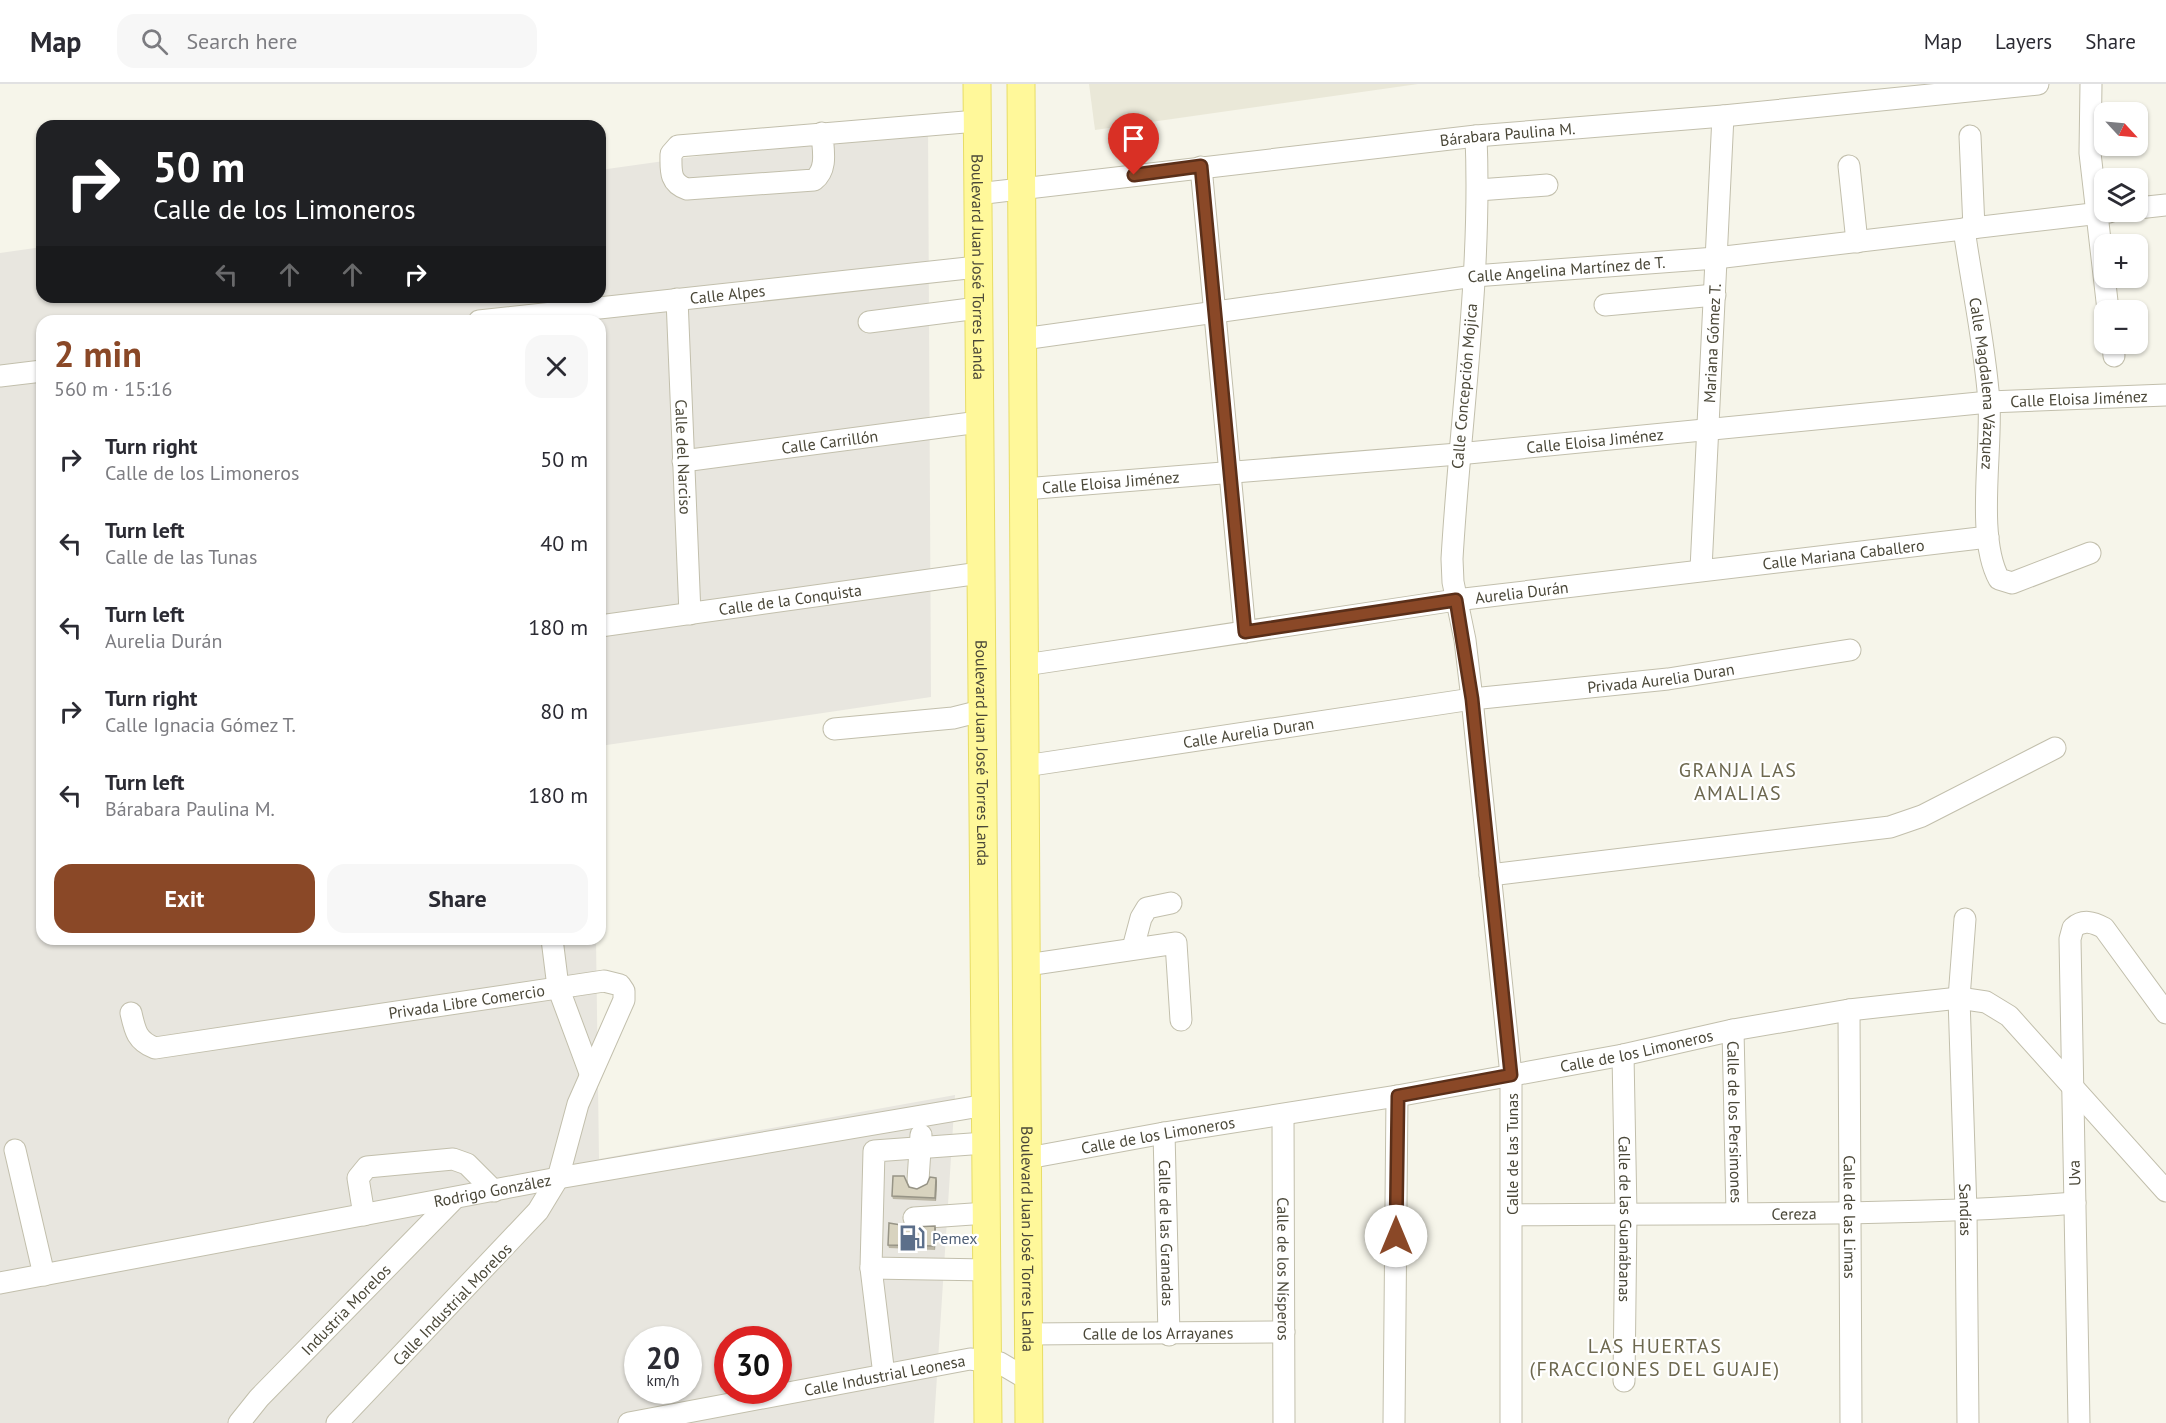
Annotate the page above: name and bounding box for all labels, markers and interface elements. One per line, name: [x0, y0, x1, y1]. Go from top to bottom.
search box: [117, 14, 537, 68]
text: Map: [30, 23, 81, 60]
icon: search: [138, 25, 171, 58]
text: Search here: [186, 27, 297, 55]
text: Map: [1924, 28, 1962, 55]
text: Layers: [1995, 28, 2052, 55]
text: Share: [2085, 28, 2136, 55]
north arrow: [2094, 102, 2148, 156]
map controls: [2094, 102, 2148, 354]
pin: [1108, 113, 1159, 175]
street label: Bárabara Paulina M.: [1439, 118, 1576, 150]
icon: arrive: [1117, 122, 1150, 155]
text: 50 m: [153, 139, 245, 194]
icon: right: [54, 144, 132, 222]
street label: Boulevard Juan José Torres Landa: [968, 154, 989, 380]
button: layers: [2094, 168, 2148, 222]
text: Calle de los Limoneros: [153, 192, 416, 226]
button: +: [2094, 234, 2148, 288]
street label: Calle Angelina Martínez de T.: [1466, 252, 1666, 287]
icon: left: [210, 258, 243, 291]
icon: ahead: [273, 258, 306, 291]
icon: ahead: [336, 258, 369, 291]
icon: right: [399, 258, 432, 291]
street label: Calle Alpes: [689, 280, 767, 308]
street label: Mariana Gómez T.: [1699, 283, 1725, 404]
street label: Calle Magdalena Vázquez: [1965, 296, 1999, 470]
button: −: [2094, 300, 2148, 354]
street label: Calle Concepción Mojica: [1447, 302, 1481, 470]
text: 2 min: [54, 330, 142, 377]
button: close: [525, 335, 588, 398]
text: 560 m · 15:16: [54, 376, 172, 402]
street label: Calle Eloisa Jiménez: [2010, 386, 2148, 411]
street label: Calle del Narciso: [671, 399, 696, 515]
street label: Calle Eloisa Jiménez: [1525, 424, 1664, 457]
street label: Calle Carrillón: [780, 425, 879, 458]
text: Turn right: [105, 432, 197, 460]
icon: right: [54, 443, 87, 476]
text: 50 m: [540, 445, 588, 473]
text: Calle de los Limoneros: [105, 460, 299, 486]
street label: Calle Eloisa Jiménez: [1041, 467, 1180, 498]
text: Turn left: [105, 516, 185, 544]
icon: left: [54, 527, 87, 560]
text: 40 m: [540, 529, 588, 557]
street label: Calle Mariana Caballero: [1761, 535, 1925, 574]
text: Calle de las Tunas: [105, 544, 257, 570]
street label: Aurelia Durán: [1474, 577, 1570, 608]
street label: Calle de la Conquista: [717, 580, 863, 619]
text: Turn left: [105, 600, 185, 628]
icon: left: [54, 611, 87, 644]
text: 180 m: [528, 613, 588, 641]
text: Aurelia Durán: [105, 628, 222, 654]
street label: Boulevard Juan José Torres Landa: [972, 640, 993, 866]
street label: Privada Aurelia Duran: [1586, 659, 1736, 697]
text: Turn right: [105, 684, 197, 712]
icon: right: [54, 695, 87, 728]
text: 80 m: [540, 697, 588, 725]
text: Calle Ignacia Gómez T.: [105, 712, 296, 738]
street label: Calle Aurelia Duran: [1182, 713, 1315, 752]
district label: GRANJA LAS AMALIAS: [1679, 757, 1797, 806]
text: Turn left: [105, 768, 185, 796]
icon: left: [54, 779, 87, 812]
text: 180 m: [528, 781, 588, 809]
text: Bárabara Paulina M.: [105, 796, 275, 822]
button: Exit: [54, 864, 315, 933]
button: Share: [327, 864, 588, 933]
street label: Privada Libre Comercio: [387, 980, 546, 1023]
street label: Calle de los Limoneros: [1558, 1025, 1715, 1076]
street label: Calle de los Persimones: [1723, 1041, 1747, 1204]
street label: Calle de las Tunas: [1502, 1093, 1522, 1215]
street label: Calle de los Limoneros: [1079, 1112, 1237, 1158]
street label: Boulevard Juan José Torres Landa: [1017, 1126, 1039, 1352]
street label: Calle de las Guanábanas: [1615, 1136, 1636, 1303]
street label: Calle de las Limas: [1840, 1155, 1860, 1279]
street label: Calle de las Granadas: [1155, 1160, 1178, 1307]
street label: Uva: [2064, 1160, 2084, 1186]
street label: Rodrigo González: [432, 1170, 553, 1211]
street label: Sandías: [1955, 1183, 1976, 1236]
street label: Calle de los Nísperos: [1273, 1197, 1294, 1341]
street label: Cereza: [1771, 1203, 1817, 1224]
position arrow: [1364, 1204, 1428, 1268]
fuel station icon: Pemex: [897, 1223, 927, 1253]
place label: Pemex: [932, 1228, 978, 1248]
street label: Calle Industrial Morelos: [388, 1238, 516, 1369]
street label: Industria Morelos: [297, 1260, 395, 1359]
street label: Calle de los Arrayanes: [1083, 1322, 1234, 1344]
speed limit sign: 30: [714, 1326, 792, 1404]
district label: LAS HUERTAS (FRACCIONES DEL GUAJE): [1529, 1333, 1781, 1382]
text: 20: [646, 1338, 680, 1377]
street label: Calle Industrial Leonesa: [802, 1350, 967, 1400]
text: km/h: [647, 1371, 679, 1390]

